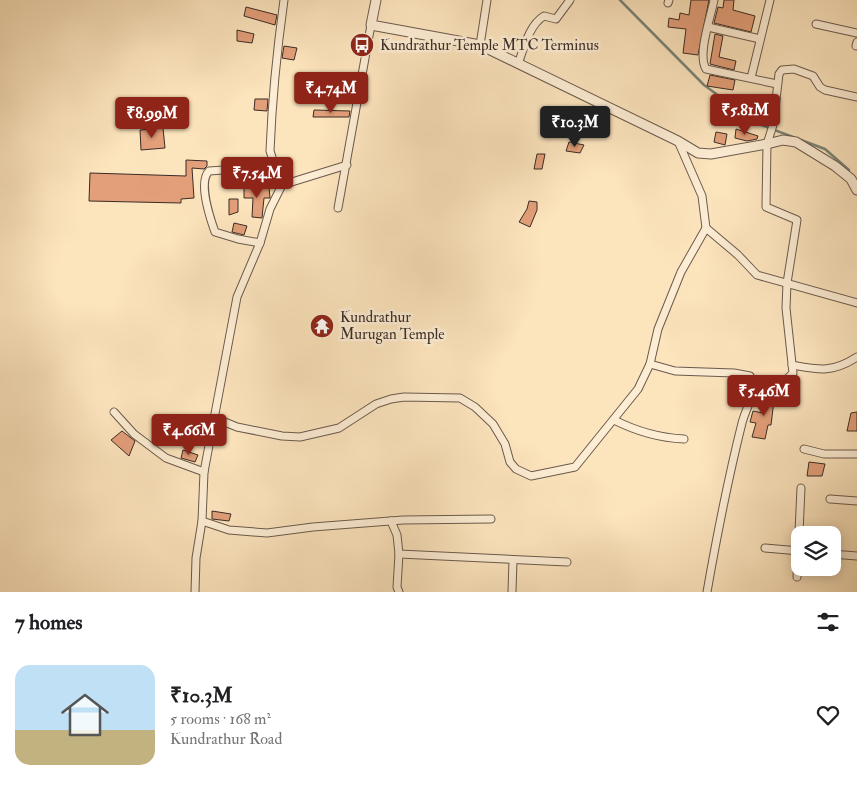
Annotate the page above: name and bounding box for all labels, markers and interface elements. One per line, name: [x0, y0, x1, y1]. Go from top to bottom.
bus stop icon: Kundrathur Temple MTC Terminus: [349, 32, 375, 58]
place label: Kundrathur Temple MTC Terminus: [380, 36, 599, 56]
pin: ₹4.74M: [290, 72, 372, 114]
text: ₹4.74M: [305, 78, 357, 98]
pin: ₹5.81M: [704, 94, 786, 136]
pin: ₹8.99M: [111, 96, 193, 139]
text: ₹5.81M: [721, 100, 769, 120]
text: ₹8.99M: [126, 103, 178, 123]
pin: ₹10.3M: [534, 106, 616, 148]
text: ₹10.3M: [551, 112, 599, 132]
pin: ₹7.54M: [216, 156, 298, 199]
text: ₹7.54M: [232, 163, 282, 183]
place label: Kundrathur Murugan Temple: [340, 308, 444, 345]
temple icon: Kundrathur Murugan Temple: [309, 313, 335, 339]
pin: ₹5.46M: [723, 374, 805, 417]
text: ₹5.46M: [738, 381, 790, 401]
pin: ₹4.66M: [148, 414, 230, 456]
text: ₹4.66M: [163, 420, 215, 440]
map controls: [791, 526, 841, 576]
button: layers: [791, 526, 841, 576]
icon: filters: [814, 608, 842, 636]
text: 7 homes: [15, 609, 82, 636]
text: ₹10.3M: [170, 682, 233, 709]
icon: home: [55, 685, 115, 745]
icon: heart: [814, 701, 842, 729]
text: 5 rooms · 168 m²: [170, 709, 271, 729]
text: Kundrathur Road: [170, 729, 282, 749]

